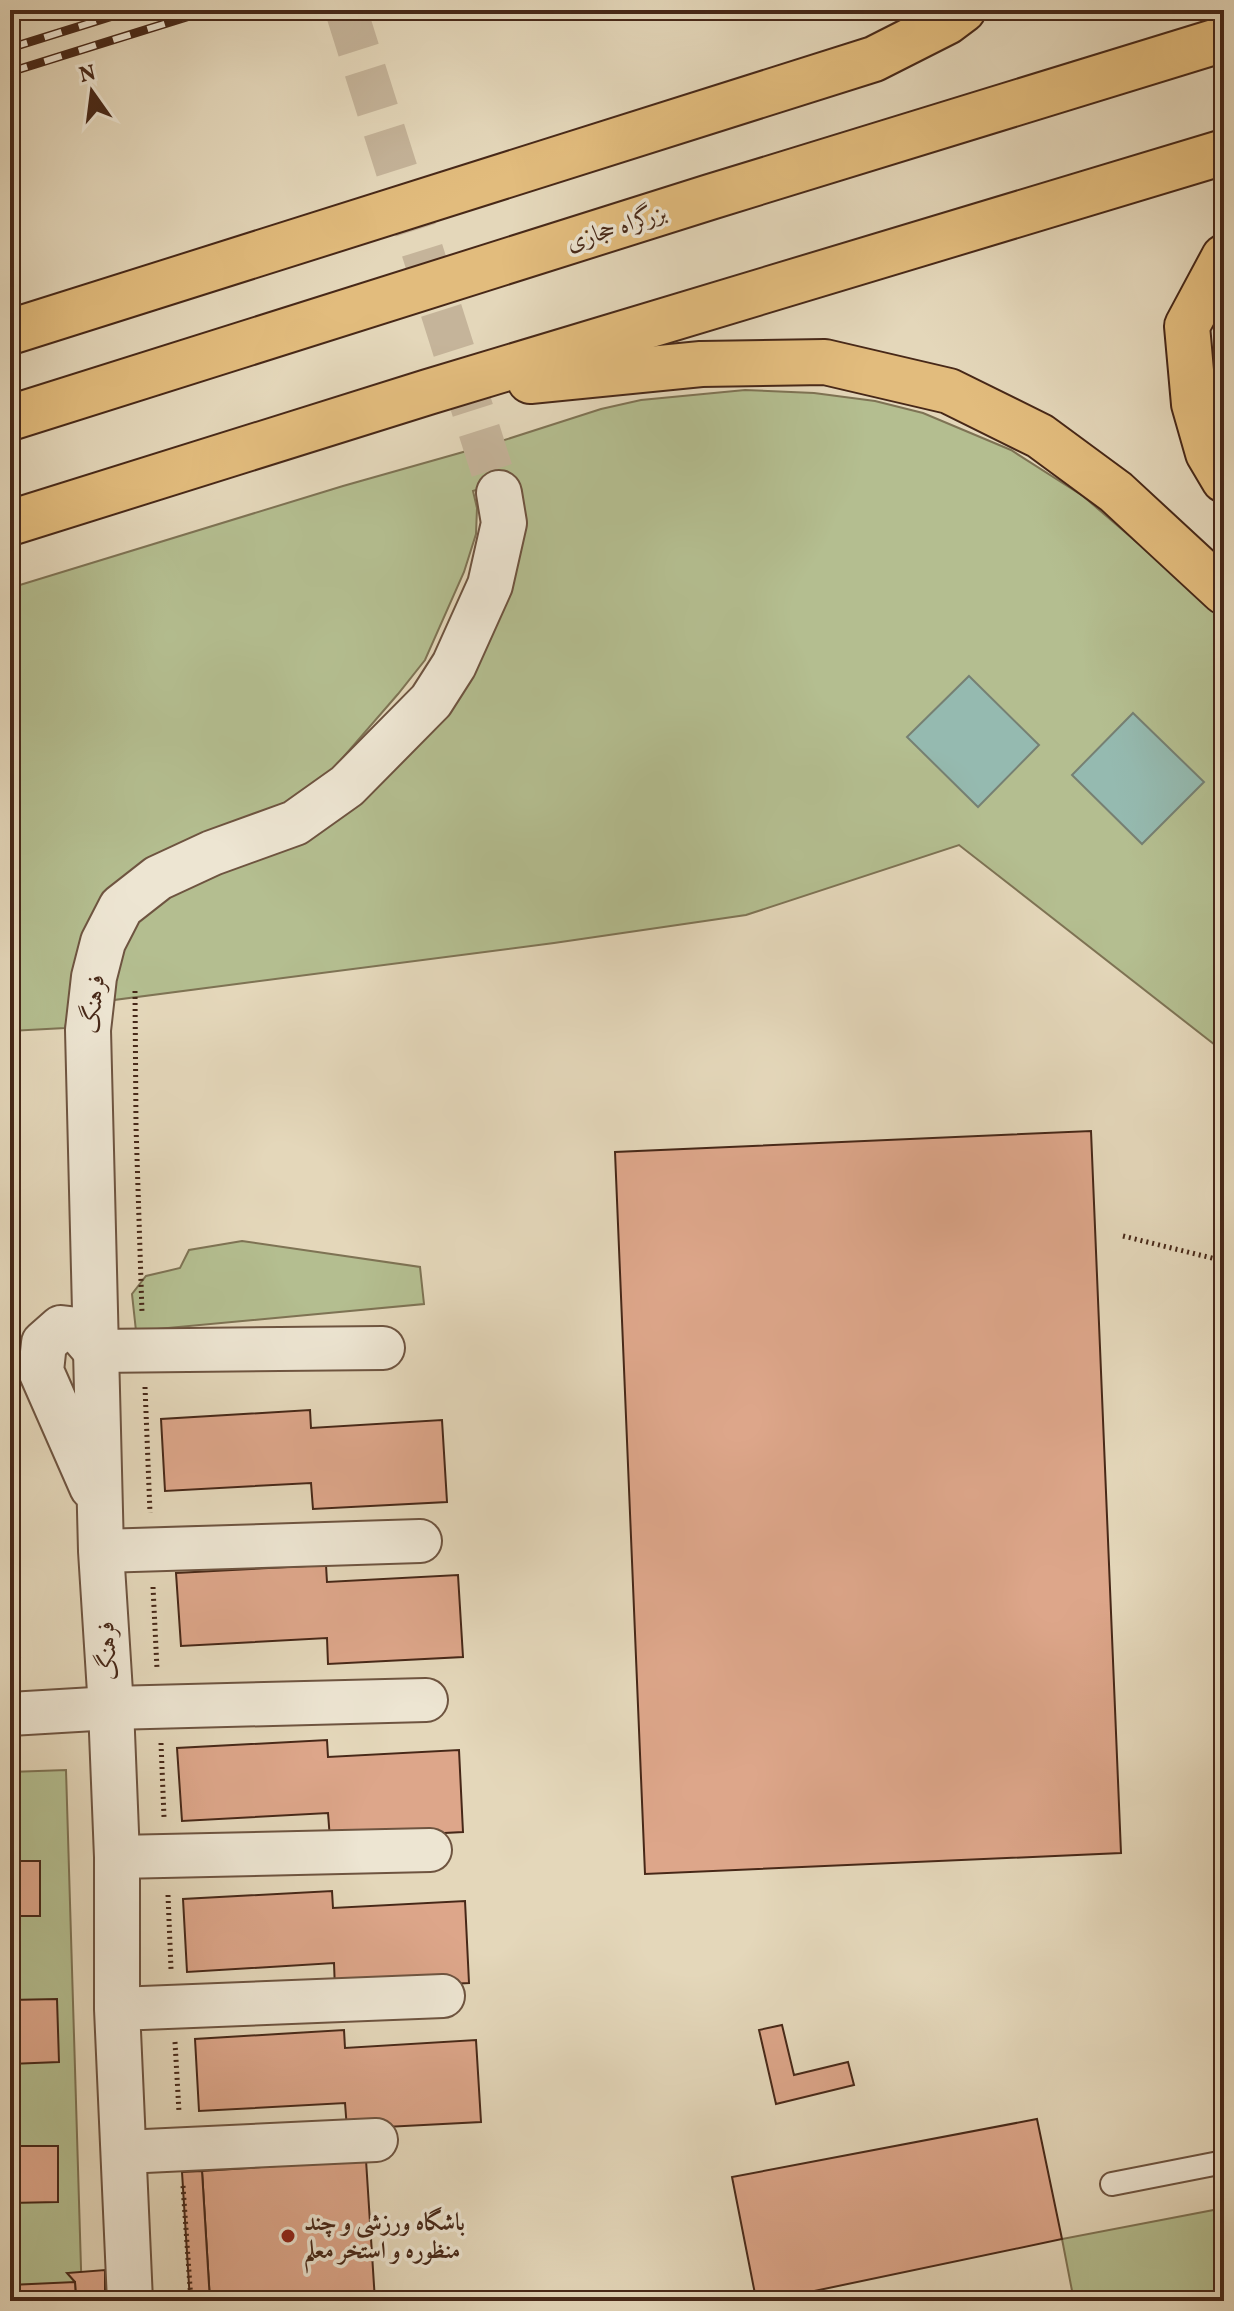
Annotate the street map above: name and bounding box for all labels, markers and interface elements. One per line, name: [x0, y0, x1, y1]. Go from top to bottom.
north arrow: [52, 52, 132, 132]
text: N: [76, 58, 99, 92]
street label: بزرگراه حجازی: [562, 196, 671, 261]
street label: فرهنگ: [75, 973, 115, 1035]
street label: فرهنگ: [90, 1620, 128, 1682]
place label: باشگاه ورزشی و چند منظوره و استخر معلم: [304, 2206, 465, 2274]
marker: باشگاه ورزشی و چند منظوره و استخر معلم: [279, 2227, 297, 2245]

